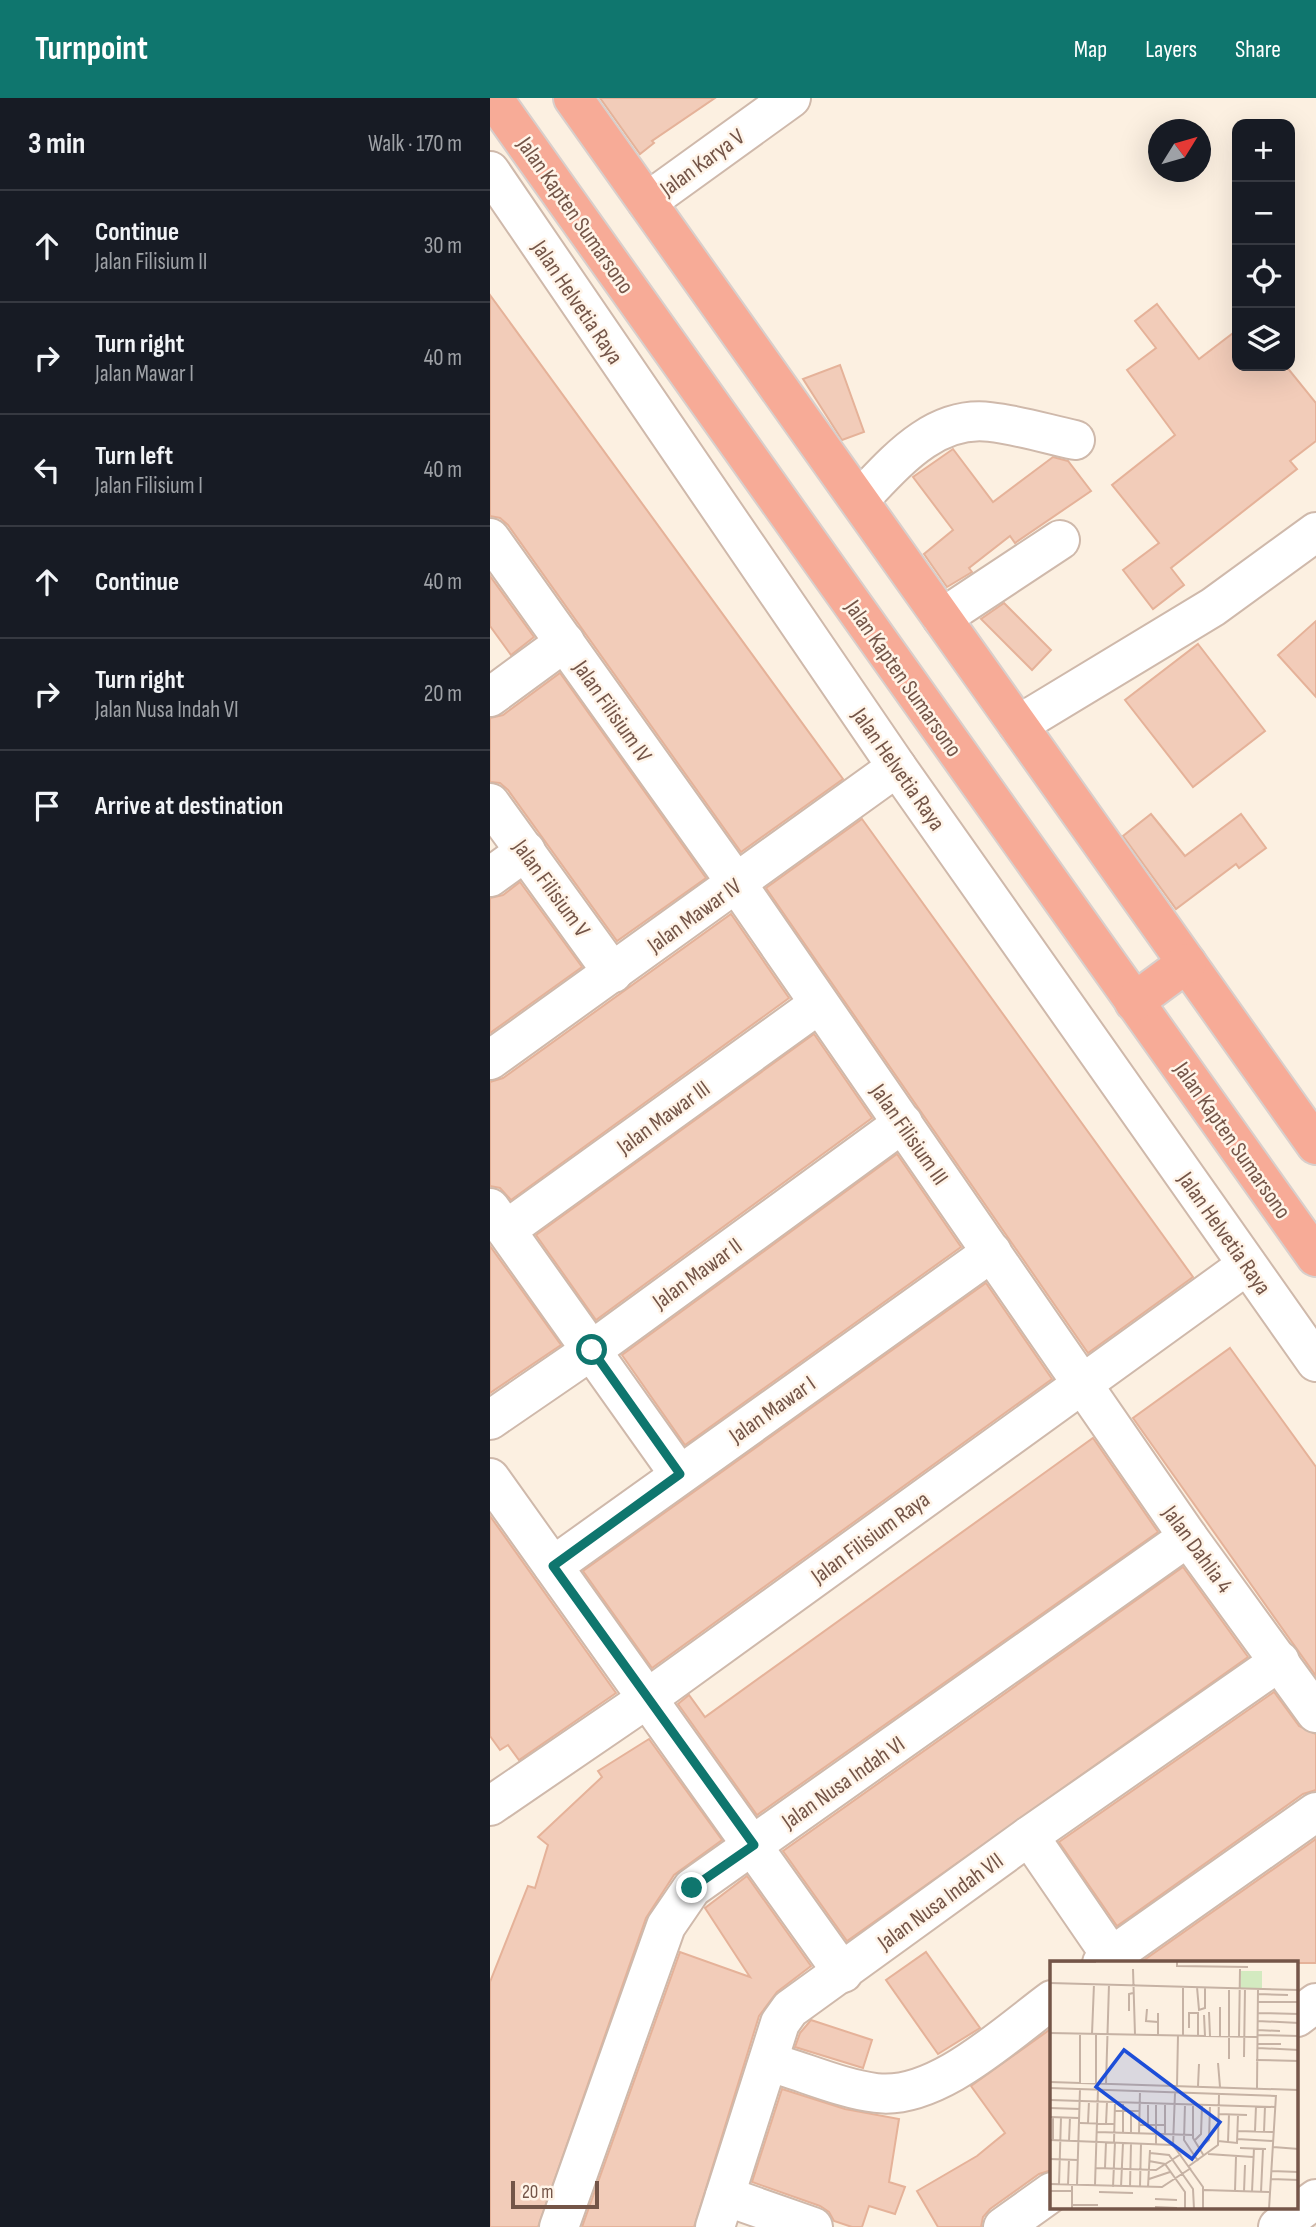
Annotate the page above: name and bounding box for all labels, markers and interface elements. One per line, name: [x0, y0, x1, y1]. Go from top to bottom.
text: Turnpoint: [35, 29, 148, 69]
text: Map: [1074, 35, 1107, 64]
text: Layers: [1145, 35, 1197, 64]
text: Share: [1235, 35, 1281, 64]
north arrow: [1148, 119, 1211, 182]
map controls: [1232, 119, 1295, 371]
button: +: [1232, 119, 1295, 182]
street label: Jalan Karya V: [654, 122, 751, 203]
text: 3 min: [28, 126, 85, 162]
text: Walk · 170 m: [368, 130, 462, 158]
street label: Jalan Kapten Sumarsono: [510, 131, 640, 299]
button: −: [1232, 182, 1295, 245]
text: Continue: [95, 217, 179, 248]
icon: ahead: [28, 227, 66, 265]
text: 30 m: [424, 232, 462, 260]
street label: Jalan Helvetia Raya: [525, 234, 629, 370]
button: locate: [1232, 245, 1295, 308]
text: Jalan Filisium II: [95, 248, 207, 276]
button: layers: [1232, 308, 1295, 371]
text: Turn right: [95, 329, 184, 360]
icon: right: [28, 339, 66, 377]
text: 40 m: [424, 344, 462, 372]
text: Jalan Mawar I: [95, 360, 194, 388]
text: Turn left: [95, 441, 173, 472]
icon: left: [28, 451, 66, 489]
text: 40 m: [424, 456, 462, 484]
text: Jalan Filisium I: [95, 472, 203, 500]
icon: ahead: [28, 563, 66, 601]
text: Continue: [95, 567, 179, 598]
text: 40 m: [424, 568, 462, 596]
street label: Jalan Kapten Sumarsono: [838, 594, 968, 762]
street label: Jalan Filisium IV: [566, 654, 658, 769]
text: Turn right: [95, 665, 184, 696]
icon: right: [28, 675, 66, 713]
text: 20 m: [424, 680, 462, 708]
text: Jalan Nusa Indah VI: [95, 696, 239, 724]
street label: Jalan Helvetia Raya: [845, 702, 951, 836]
icon: arrive: [28, 787, 66, 825]
text: Arrive at destination: [95, 791, 283, 822]
street label: Jalan Filisium V: [506, 834, 596, 943]
street label: Jalan Mawar IV: [641, 872, 748, 960]
street label: Jalan Kapten Sumarsono: [1167, 1056, 1297, 1224]
street label: Jalan Mawar III: [611, 1075, 716, 1162]
street label: Jalan Filisium III: [864, 1078, 954, 1191]
street label: Jalan Helvetia Raya: [1171, 1166, 1277, 1300]
street label: Jalan Mawar II: [647, 1232, 748, 1316]
route start: [576, 1334, 607, 1365]
street label: Jalan Mawar I: [723, 1370, 821, 1450]
street label: Jalan Filisium Raya: [805, 1485, 935, 1591]
street label: Jalan Dahlia 4: [1156, 1500, 1238, 1599]
street label: Jalan Nusa Indah VI: [776, 1730, 910, 1836]
street label: Jalan Nusa Indah VII: [872, 1847, 1009, 1957]
route end: [676, 1872, 707, 1903]
inset map: [1050, 1961, 1298, 2210]
scale bar: [511, 2178, 598, 2210]
text: 20 m: [522, 2181, 554, 2204]

